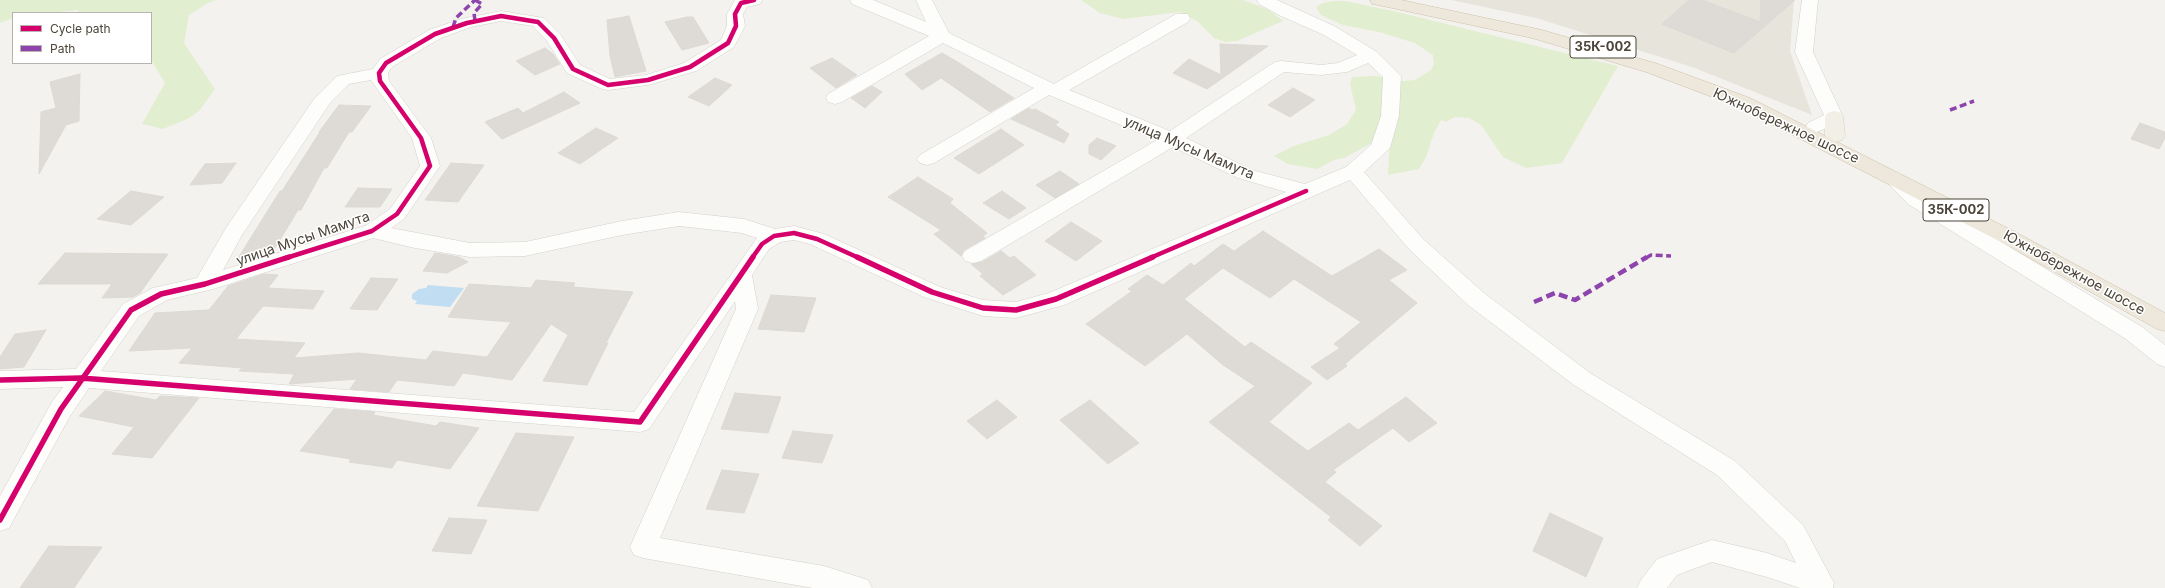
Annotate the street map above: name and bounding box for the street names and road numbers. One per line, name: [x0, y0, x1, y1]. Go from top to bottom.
road number: 35К-002: [1570, 36, 1636, 58]
street label: Южнобережное шоссе: [1710, 85, 1862, 167]
street label: улица Мусы Мамута: [1121, 113, 1257, 183]
road number: 35К-002: [1923, 199, 1989, 221]
street label: улица Мусы Мамута: [234, 208, 372, 270]
street label: Южнобережное шоссе: [2000, 227, 2148, 319]

